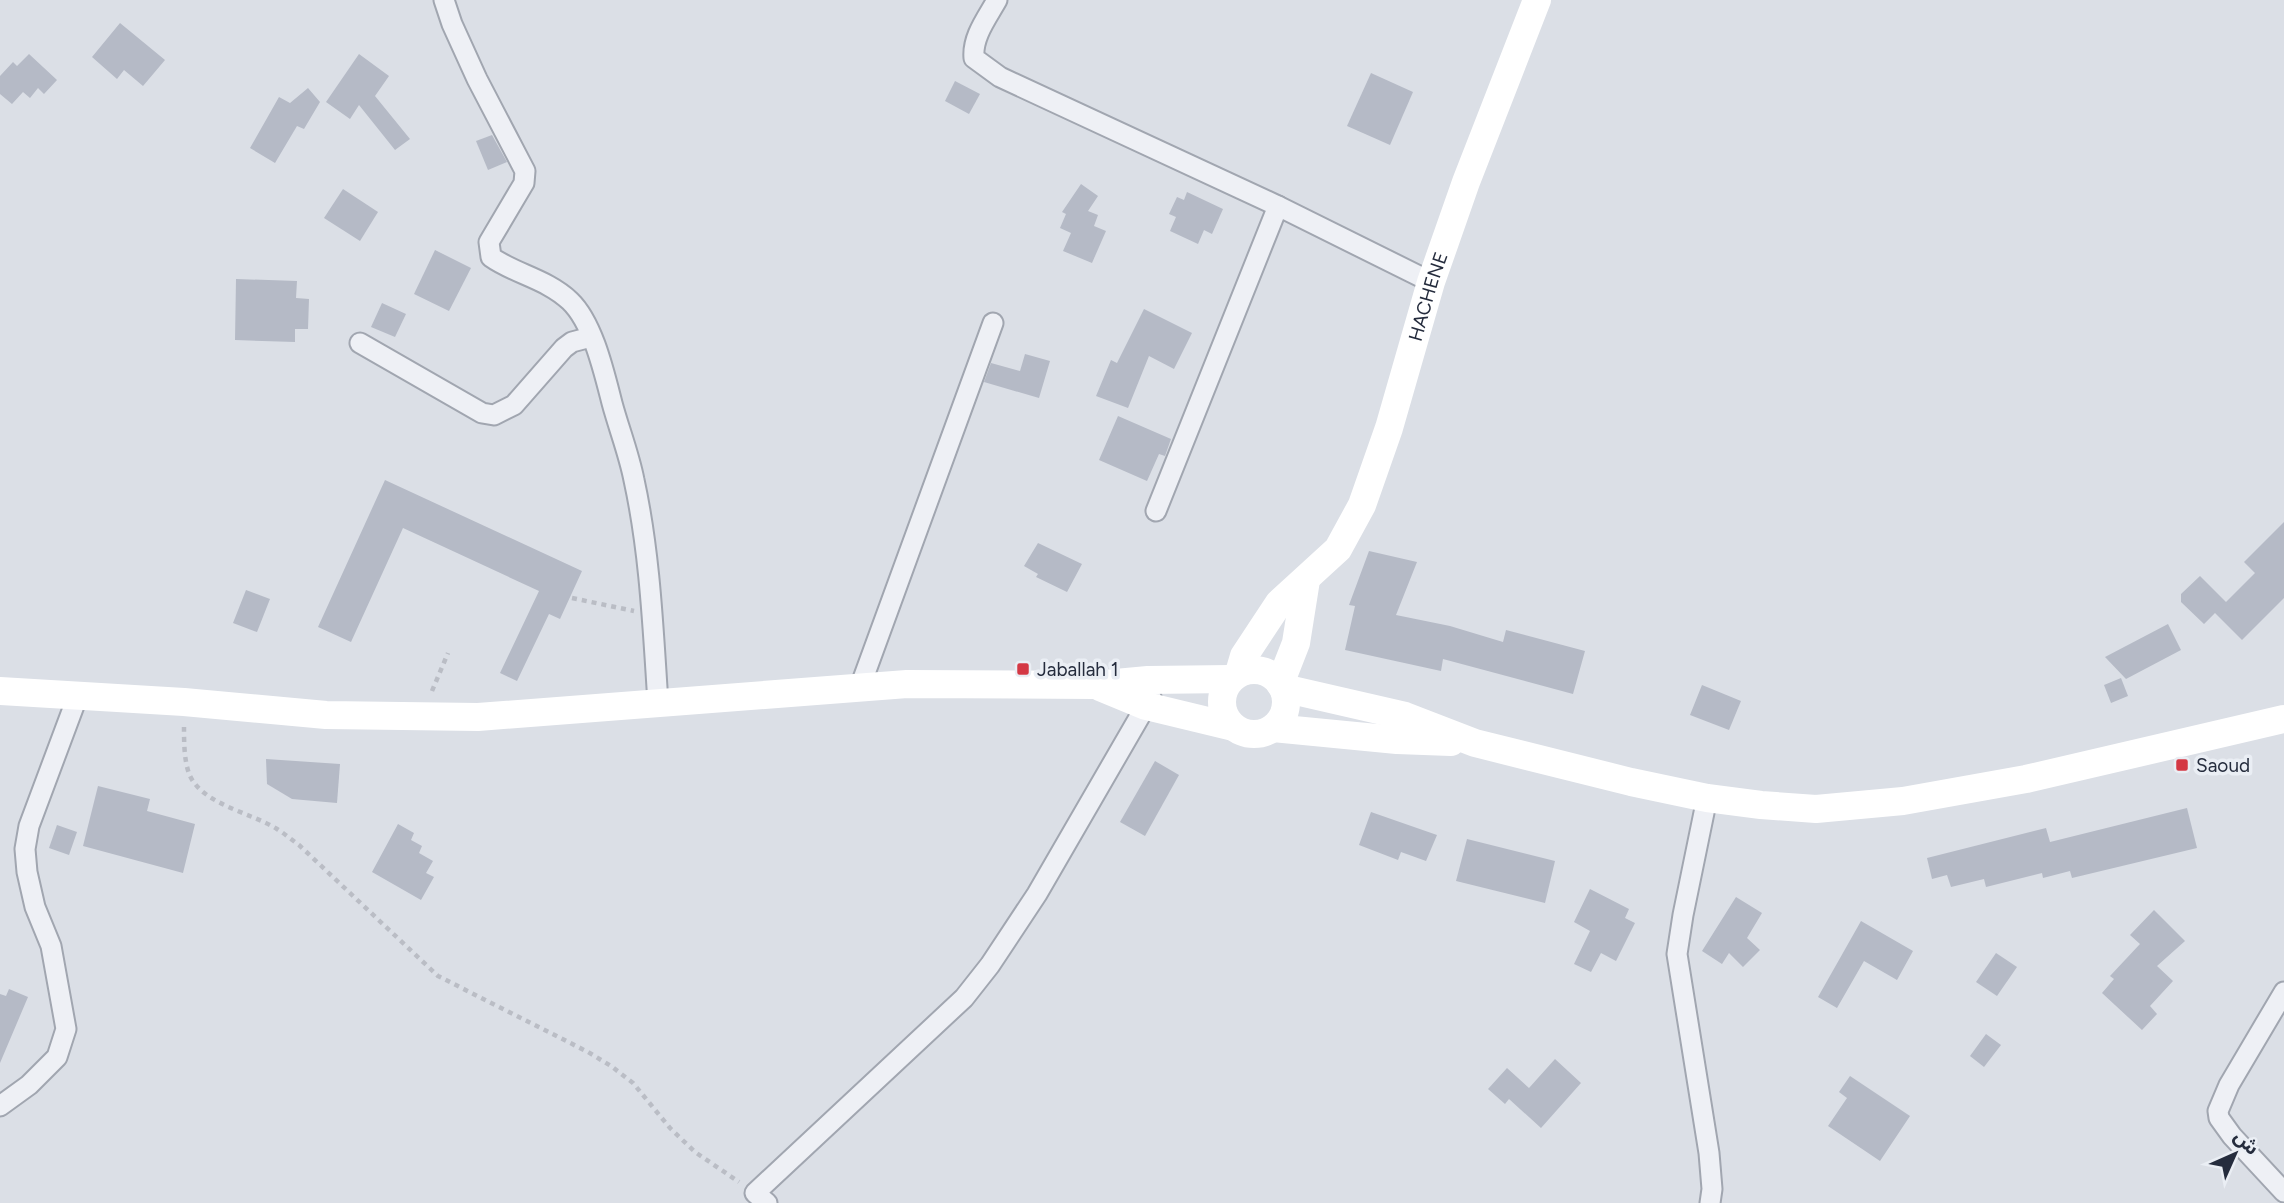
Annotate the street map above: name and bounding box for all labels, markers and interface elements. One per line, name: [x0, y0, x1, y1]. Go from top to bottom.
street label: HACHENE: [1403, 249, 1452, 344]
place label: Jaballah 1: [1037, 658, 1119, 681]
marker: Jaballah 1: [1015, 661, 1031, 677]
place label: Saoud: [2196, 754, 2250, 777]
marker: Saoud: [2174, 757, 2190, 773]
north arrow: [2200, 1119, 2270, 1189]
text: ش: [2229, 1125, 2264, 1160]

